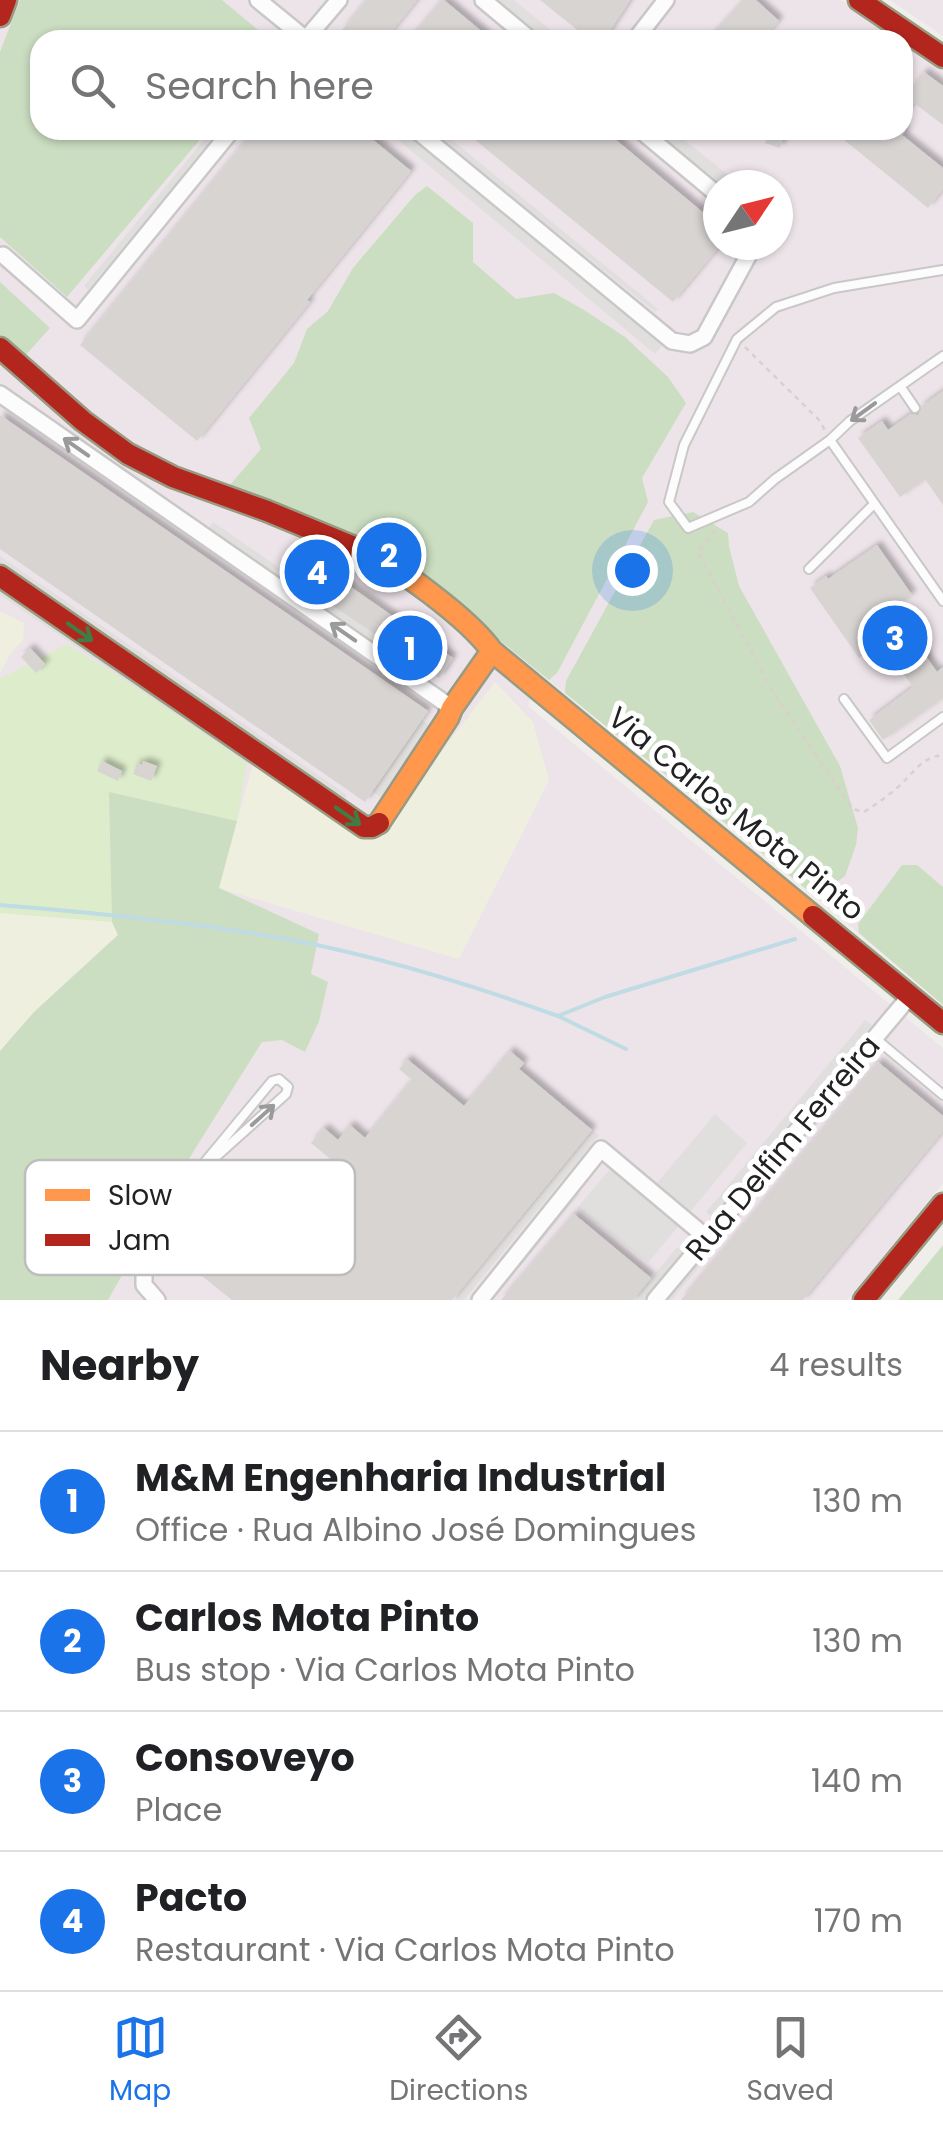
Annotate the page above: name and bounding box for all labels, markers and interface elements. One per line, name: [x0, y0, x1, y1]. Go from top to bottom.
search box: [30, 30, 913, 140]
icon: search: [65, 58, 120, 113]
text: Search here: [145, 59, 374, 112]
north arrow: [703, 170, 793, 260]
one-way arrow: [850, 401, 877, 422]
one-way arrow: [62, 437, 90, 458]
pin: 2: [356, 518, 422, 592]
pin: 4: [284, 534, 350, 610]
your location: [607, 545, 658, 596]
pin: 3: [862, 600, 928, 676]
pin: 1: [378, 610, 442, 686]
one-way arrow: [66, 621, 94, 642]
one-way arrow: [329, 622, 357, 643]
street label: Via Carlos Mota Pinto: [599, 696, 874, 931]
one-way arrow: [334, 805, 362, 826]
street label: Rua Delfim Ferreira: [675, 1026, 890, 1270]
one-way arrow: [250, 1104, 275, 1127]
legend: [25, 1160, 355, 1275]
text: Slow: [108, 1176, 172, 1215]
text: Jam: [108, 1221, 171, 1260]
text: Nearby: [40, 1336, 199, 1395]
text: 4 results: [769, 1342, 903, 1387]
text: M&M Engenharia Industrial: [135, 1451, 666, 1504]
text: 1: [66, 1478, 79, 1523]
text: 130 m: [812, 1478, 903, 1523]
text: Office · Rua Albino José Domingues: [135, 1507, 696, 1552]
text: Carlos Mota Pinto: [135, 1591, 479, 1644]
text: 2: [63, 1618, 82, 1663]
text: 130 m: [812, 1618, 903, 1663]
text: Bus stop · Via Carlos Mota Pinto: [135, 1647, 635, 1692]
text: Consoveyo: [135, 1731, 355, 1784]
text: 3: [63, 1758, 82, 1803]
text: 140 m: [811, 1758, 903, 1803]
text: Place: [135, 1787, 222, 1832]
text: Pacto: [135, 1871, 247, 1924]
text: 4: [62, 1898, 83, 1943]
text: 170 m: [814, 1898, 903, 1943]
text: Restaurant · Via Carlos Mota Pinto: [135, 1927, 675, 1972]
tab: Map: [109, 2010, 171, 2112]
tab: Directions: [389, 2010, 528, 2112]
tab: Saved: [747, 2010, 834, 2112]

